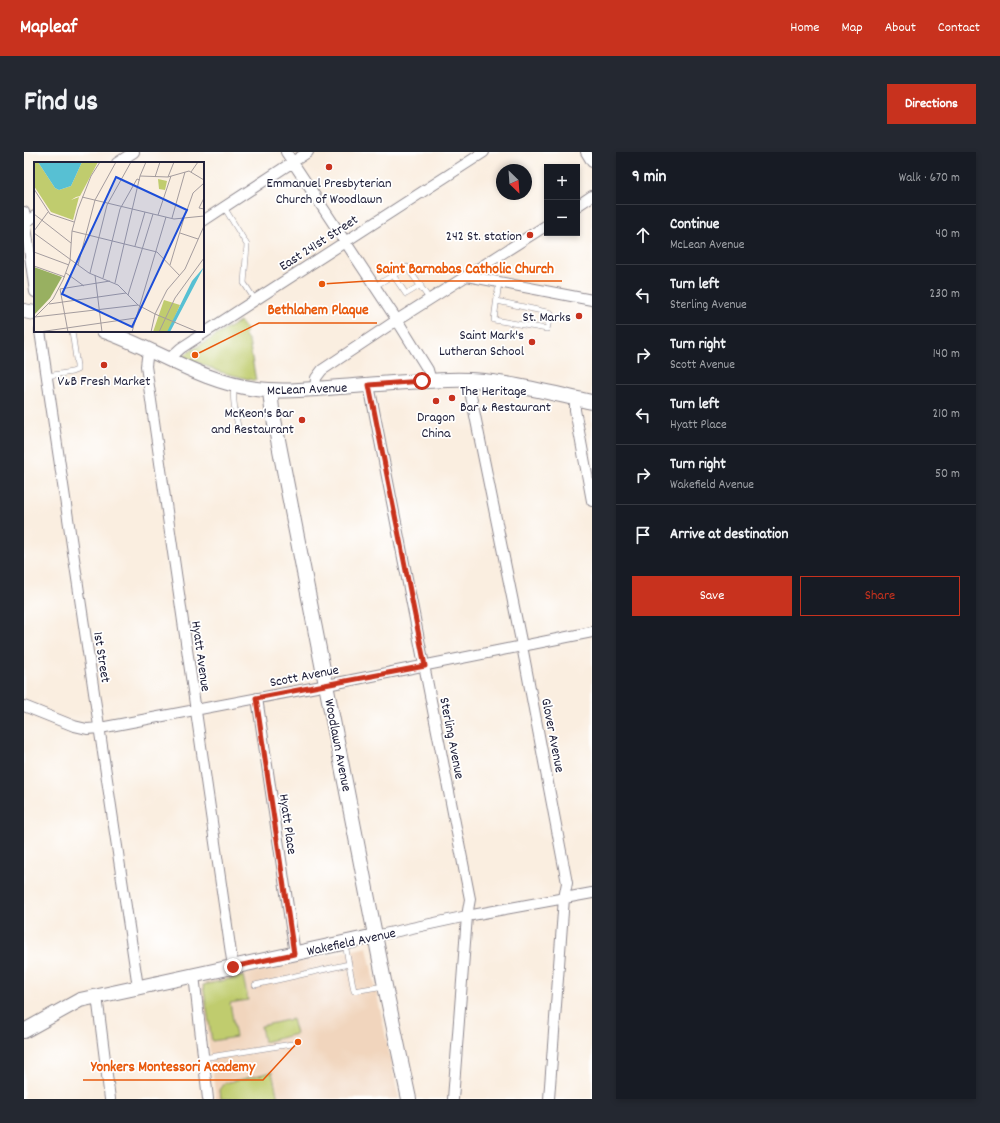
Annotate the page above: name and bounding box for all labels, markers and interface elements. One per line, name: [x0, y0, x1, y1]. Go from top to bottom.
text: Mapleaf: [20, 15, 77, 42]
text: Home: [790, 18, 819, 38]
text: Map: [841, 18, 863, 38]
text: About: [885, 18, 916, 38]
text: Contact: [938, 18, 980, 38]
text: Find us: [24, 84, 98, 124]
button: Directions: [887, 84, 976, 124]
inset map: [34, 162, 204, 332]
marker: Emmanuel Presbyterian Church of Woodlawn: [324, 162, 334, 172]
north arrow: [496, 164, 532, 200]
map controls: [544, 164, 580, 236]
button: +: [544, 164, 580, 200]
text: 9 min: [632, 166, 666, 190]
text: Walk · 670 m: [899, 169, 960, 188]
place label: Emmanuel Presbyterian Church of Woodlawn: [267, 174, 391, 210]
button: −: [544, 200, 580, 236]
street label: East 241st Street: [276, 211, 362, 277]
text: Continue: [670, 214, 719, 236]
icon: ahead: [632, 224, 654, 246]
text: 40 m: [936, 225, 960, 244]
place label: 242 St. station: [446, 227, 522, 247]
marker: 242 St. station: [525, 230, 535, 240]
text: McLean Avenue: [670, 236, 745, 255]
callout: Saint Barnabas Catholic Church: [368, 254, 562, 281]
text: Saint Barnabas Catholic Church: [376, 259, 554, 281]
text: Turn left: [670, 274, 719, 296]
icon: left: [632, 284, 654, 306]
text: 230 m: [930, 285, 960, 304]
callout: Bethlahem Plaque: [259, 296, 377, 323]
text: Sterling Avenue: [670, 296, 747, 315]
text: Bethlahem Plaque: [267, 300, 369, 322]
place label: St. Marks: [523, 308, 571, 328]
marker: St. Marks: [574, 311, 584, 321]
place label: Saint Mark's Lutheran School: [439, 326, 525, 362]
text: Turn right: [670, 334, 726, 356]
marker: Saint Mark's Lutheran School: [527, 337, 537, 347]
icon: right: [632, 344, 654, 366]
text: 140 m: [933, 345, 960, 364]
text: Scott Avenue: [670, 356, 735, 375]
marker: V&B Fresh Market: [99, 360, 109, 370]
place label: V&B Fresh Market: [58, 372, 150, 392]
route start: [413, 372, 431, 390]
street label: McLean Avenue: [267, 379, 348, 401]
place label: The Heritage Bar & Restaurant: [460, 382, 551, 418]
marker: The Heritage Bar & Restaurant: [447, 393, 457, 403]
text: Turn left: [670, 394, 719, 416]
marker: Dragon China: [431, 396, 441, 406]
place label: McKeon's Bar and Restaurant: [211, 404, 295, 440]
icon: left: [632, 404, 654, 426]
text: 210 m: [932, 405, 960, 424]
place label: Dragon China: [417, 408, 455, 444]
marker: McKeon's Bar and Restaurant: [297, 415, 307, 425]
text: Hyatt Place: [670, 416, 727, 435]
text: Turn right: [670, 454, 726, 476]
icon: right: [632, 464, 654, 486]
text: 50 m: [935, 465, 960, 484]
text: Wakefield Avenue: [670, 476, 754, 495]
icon: arrive: [632, 524, 654, 546]
text: Arrive at destination: [670, 524, 788, 546]
button: Save: [632, 576, 792, 616]
button: Share: [800, 576, 960, 616]
street label: Hyatt Avenue: [185, 620, 215, 693]
street label: 1st Street: [87, 630, 115, 684]
street label: Scott Avenue: [268, 660, 341, 693]
street label: Sterling Avenue: [433, 696, 469, 781]
street label: Glover Avenue: [535, 696, 569, 774]
street label: Woodlawn Avenue: [318, 697, 356, 793]
street label: Hyatt Place: [273, 793, 301, 856]
street label: Wakefield Avenue: [305, 924, 398, 962]
route end: [224, 958, 242, 976]
callout: Yonkers Montessori Academy: [83, 1053, 263, 1080]
text: Yonkers Montessori Academy: [90, 1057, 256, 1079]

